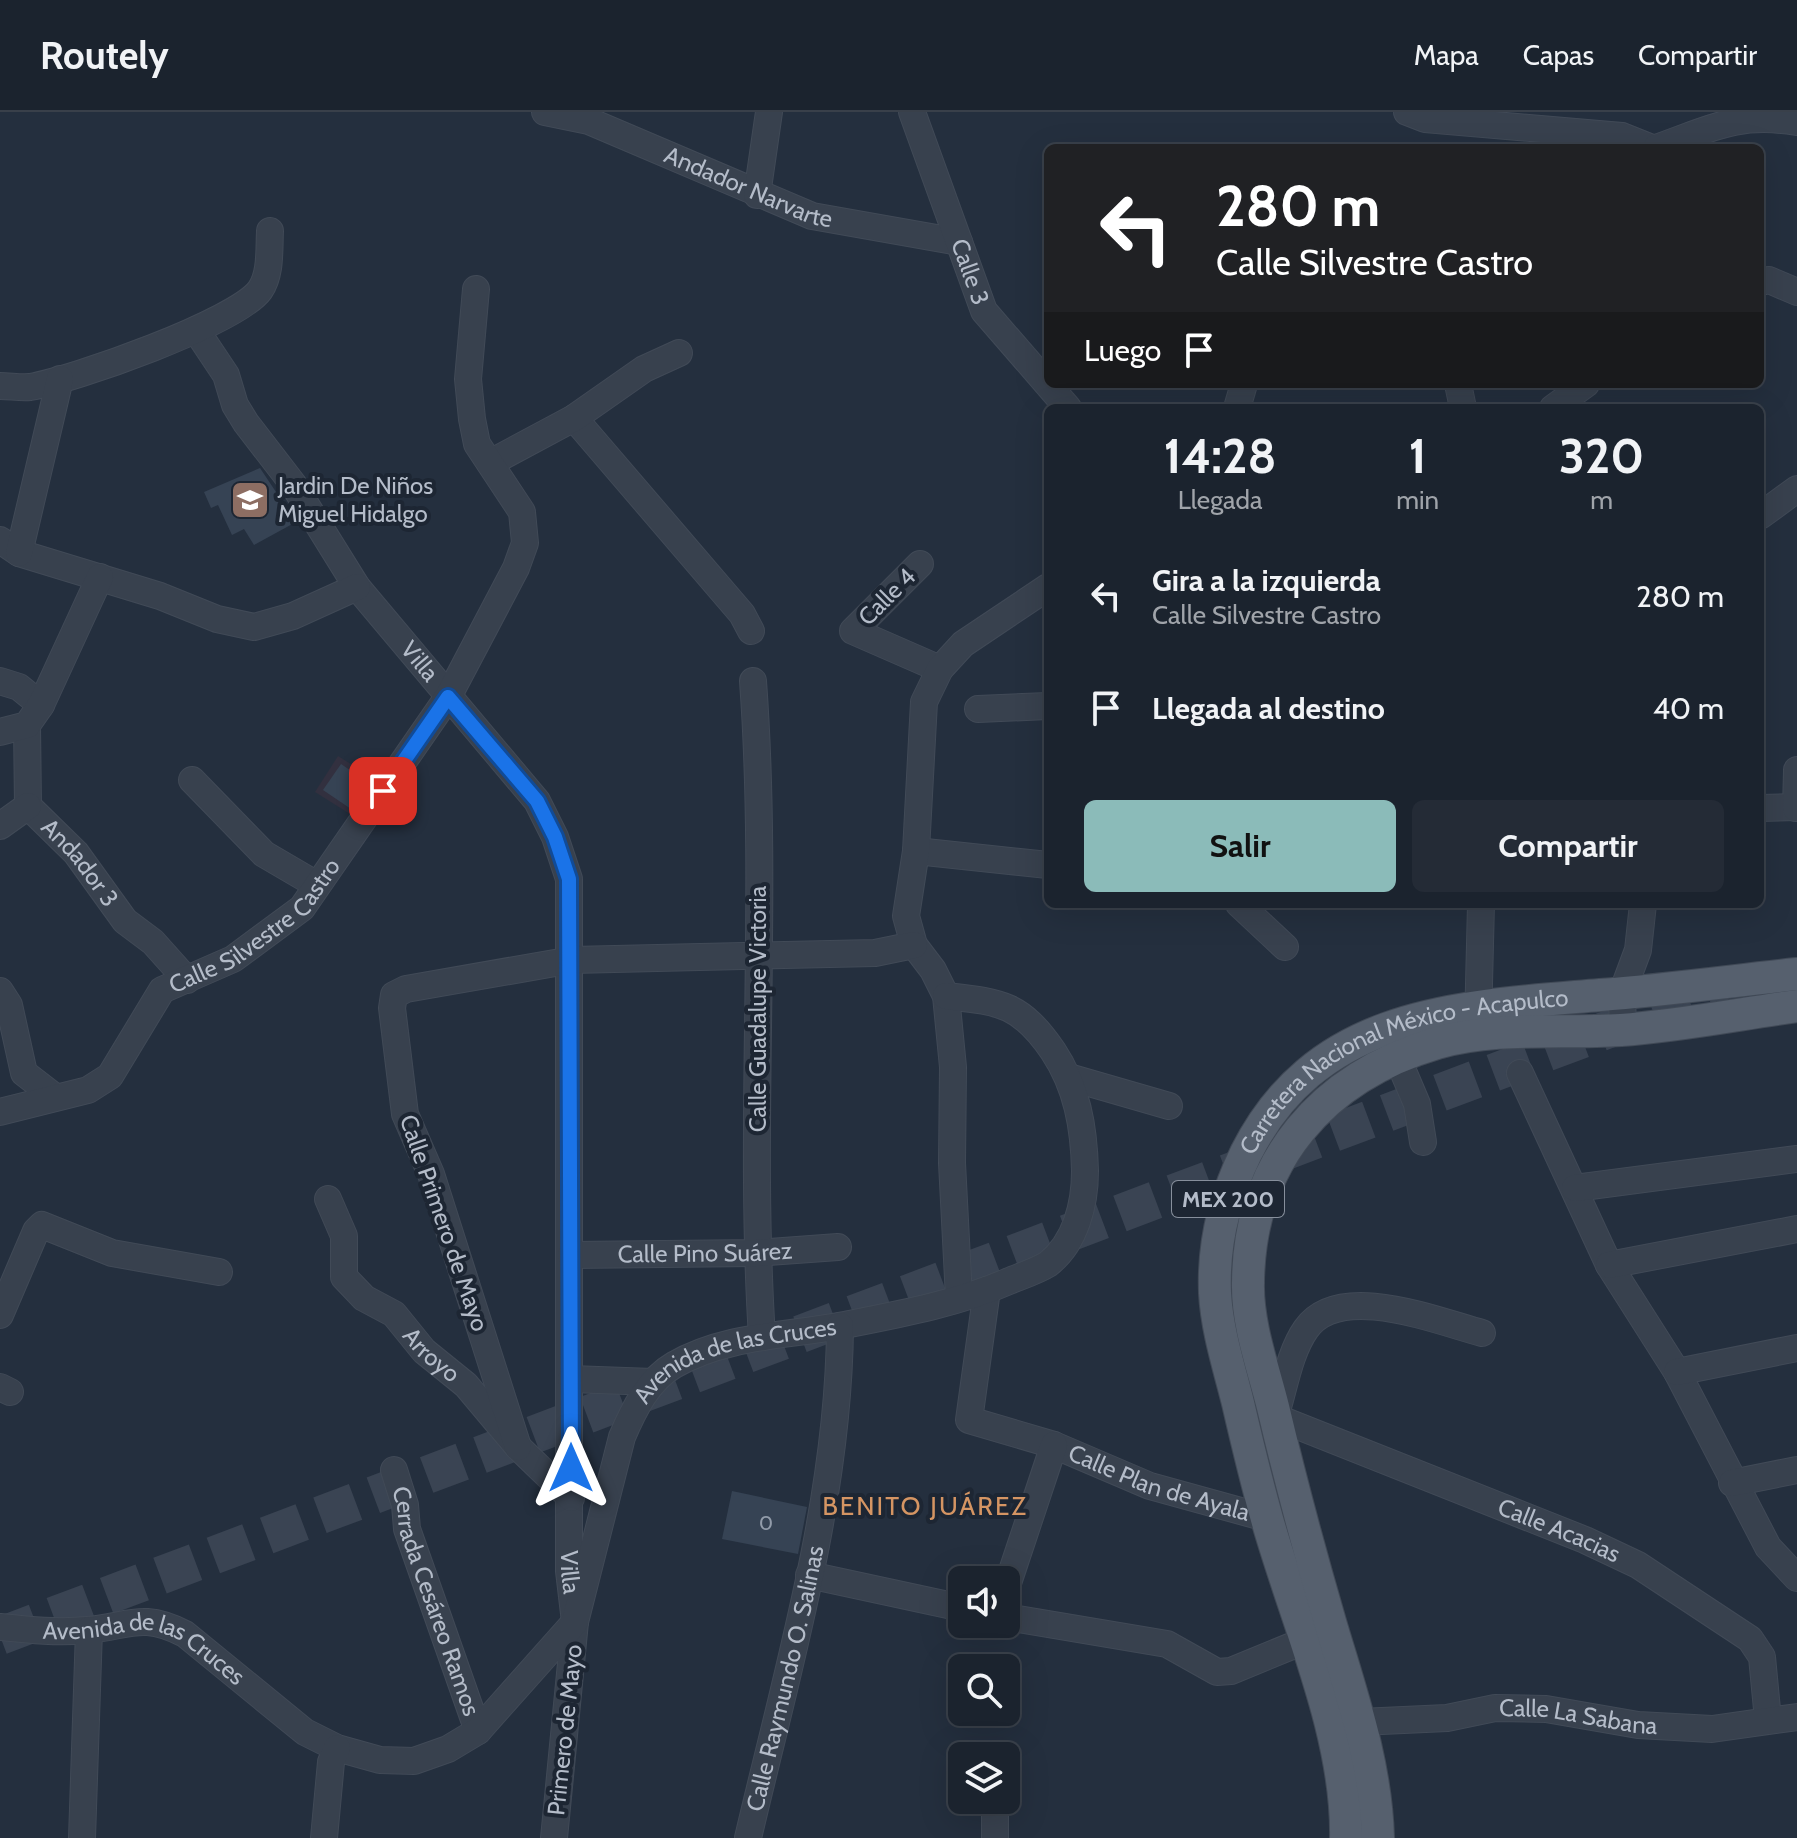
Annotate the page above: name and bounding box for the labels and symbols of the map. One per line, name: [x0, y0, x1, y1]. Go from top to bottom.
street label: Andador Narvarte: [660, 140, 835, 233]
street label: Calle 3: [945, 235, 996, 309]
place label: Jardin De Niños Miguel Hidalgo: [277, 471, 433, 528]
school or university icon: Jardin De Niños Miguel Hidalgo: [229, 479, 271, 521]
street label: Calle 4: [852, 562, 921, 631]
street label: Villa: [395, 635, 445, 687]
pin: [349, 757, 417, 825]
street label: Andador 3: [35, 812, 125, 912]
street label: Calle Silvestre Castro: [164, 852, 346, 999]
street label: Calle Guadalupe Victoria: [743, 885, 772, 1132]
street label: Carretera Nacional México - Acapulco: [1233, 983, 1569, 1159]
street label: Calle Primero de Mayo: [394, 1111, 495, 1335]
road number: MEX 200: [1172, 1181, 1284, 1217]
street label: Calle Pino Suárez: [617, 1235, 793, 1268]
street label: Avenida de las Cruces: [627, 1312, 838, 1409]
street label: Arroyo: [397, 1322, 466, 1388]
position arrow: [529, 1426, 613, 1510]
street label: Calle Plan de Ayala: [1064, 1438, 1254, 1527]
street label: Cerrada Cesáreo Ramos: [386, 1483, 487, 1720]
district label: BENITO JUÁREZ: [822, 1490, 1028, 1522]
street label: Calle Acacias: [1494, 1492, 1625, 1569]
house number: 0: [759, 1511, 773, 1535]
street label: Calle Raymundo O. Salinas: [740, 1543, 830, 1814]
street label: Villa: [555, 1550, 587, 1596]
street label: Avenida de las Cruces: [42, 1607, 251, 1691]
street label: Primero de Mayo: [541, 1643, 588, 1817]
street label: Calle La Sabana: [1499, 1693, 1659, 1740]

